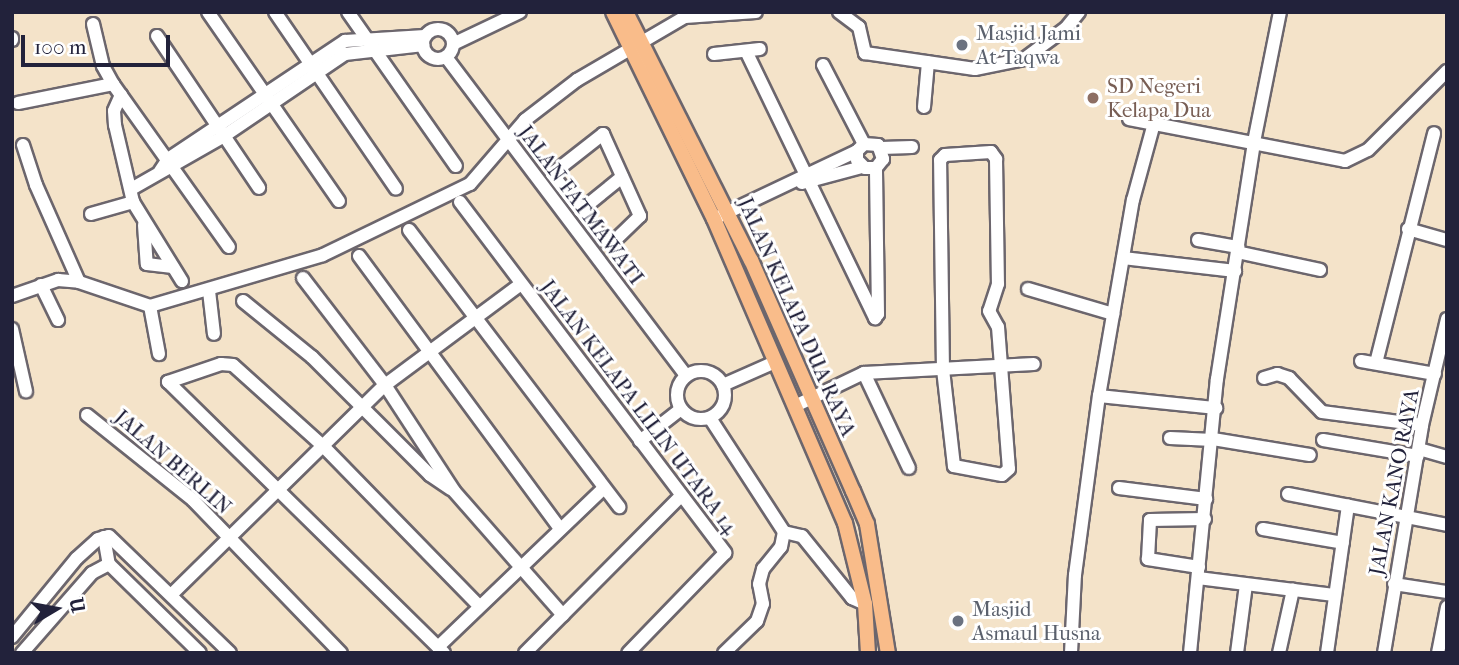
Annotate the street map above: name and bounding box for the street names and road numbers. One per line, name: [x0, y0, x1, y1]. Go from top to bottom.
street label: JALAN FATMAWATI: [513, 120, 649, 290]
street label: JALAN KELAPA DUA RAYA: [733, 194, 861, 440]
street label: JALAN KELAPA LILIN UTARA 14: [535, 275, 743, 539]
street label: JALAN KANO RAYA: [1364, 387, 1424, 577]
street label: JALAN BERLIN: [109, 404, 237, 520]

